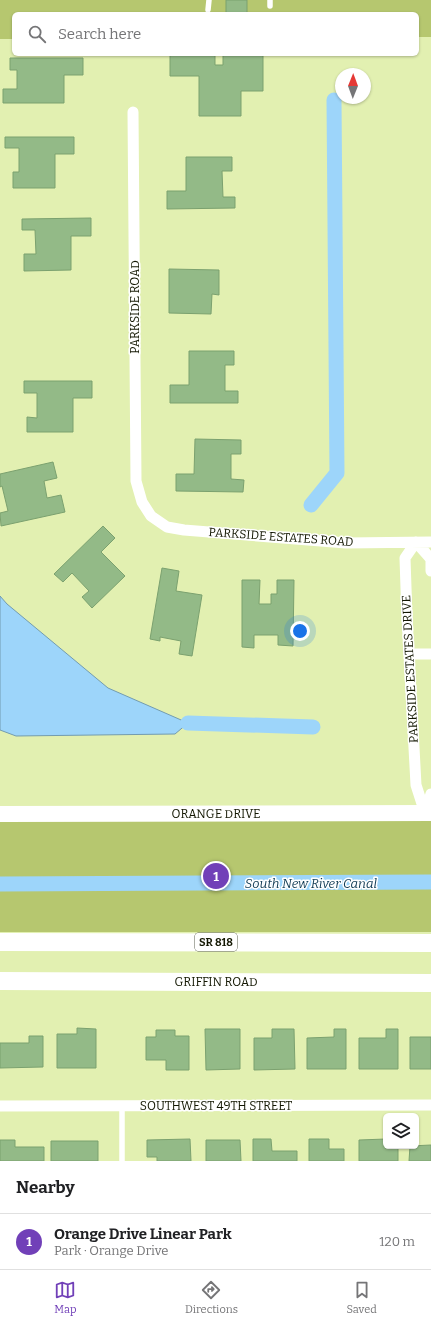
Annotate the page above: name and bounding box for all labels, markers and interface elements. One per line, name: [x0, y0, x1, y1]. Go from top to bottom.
search box: [12, 12, 419, 56]
icon: search: [26, 23, 48, 45]
text: Search here: [58, 25, 141, 43]
north arrow: [335, 68, 371, 104]
street label: PARKSIDE ROAD: [128, 260, 142, 354]
street label: PARKSIDE ESTATES ROAD: [208, 525, 354, 549]
street label: PARKSIDE ESTATES DRIVE: [399, 595, 421, 743]
your location: [290, 621, 310, 641]
street label: ORANGE DRIVE: [172, 807, 260, 821]
pin: 1: [203, 861, 229, 891]
water label: South New River Canal: [245, 876, 378, 891]
road number: SR 818: [195, 933, 237, 951]
street label: GRIFFIN ROAD: [174, 975, 258, 989]
street label: SOUTHWEST 49TH STREET: [140, 1099, 292, 1113]
map controls: [383, 1113, 419, 1149]
button: layers: [383, 1113, 419, 1149]
text: Nearby: [16, 1177, 75, 1198]
text: Orange Drive Linear Park: [54, 1225, 232, 1243]
text: 1: [26, 1234, 32, 1249]
text: 120 m: [379, 1234, 415, 1249]
text: Park · Orange Drive: [54, 1243, 168, 1258]
tab: Map: [54, 1279, 76, 1316]
tab: Directions: [185, 1279, 238, 1316]
tab: Saved: [346, 1279, 377, 1316]

